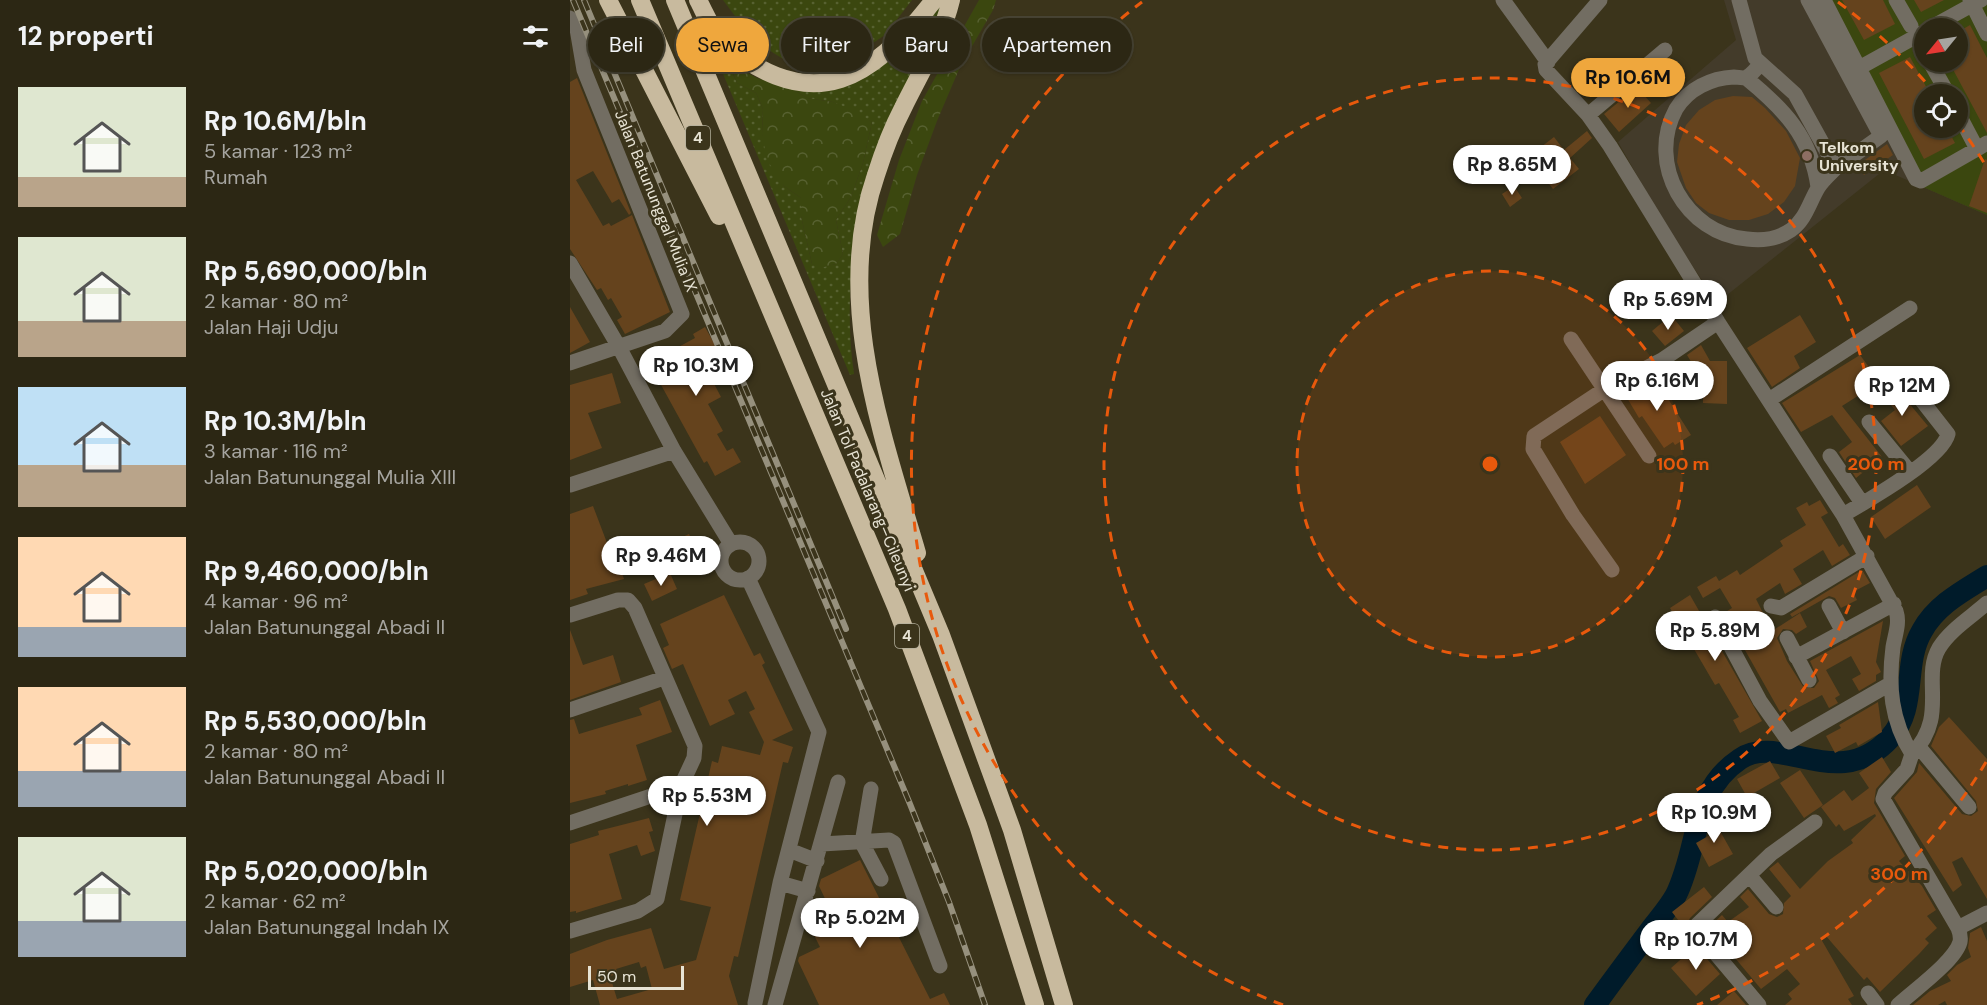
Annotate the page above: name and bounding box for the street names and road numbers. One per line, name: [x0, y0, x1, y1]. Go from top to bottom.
street label: Jalan Batununggal Mulia IX: [610, 107, 702, 295]
road number: 4: [686, 126, 710, 150]
street label: Jalan Tol Padalarang–Cileunyi: [816, 385, 920, 595]
road number: 4: [895, 624, 919, 648]

